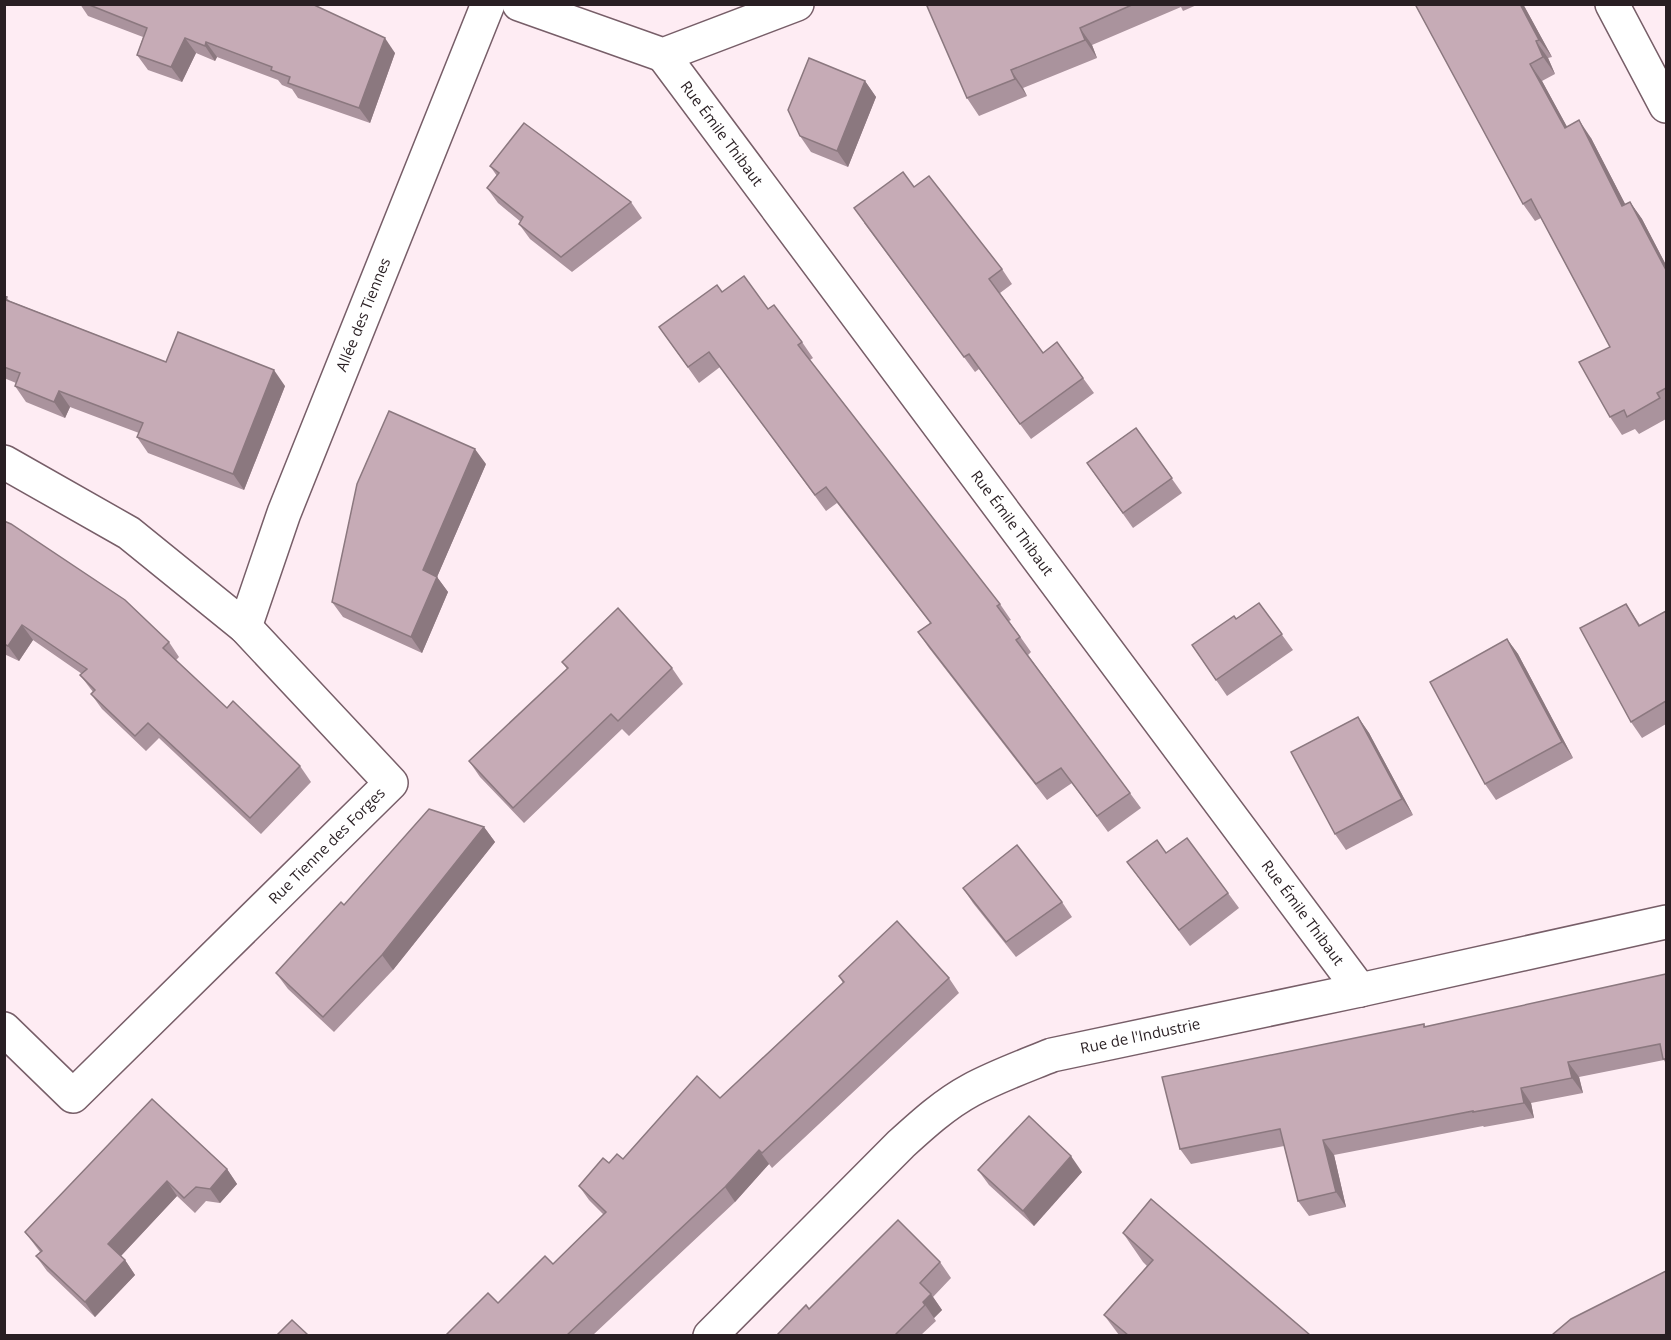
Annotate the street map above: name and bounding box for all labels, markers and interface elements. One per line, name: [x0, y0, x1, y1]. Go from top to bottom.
street label: Rue Émile Thibaut: [677, 76, 768, 190]
street label: Allée des Tiennes: [331, 255, 394, 374]
street label: Rue Émile Thibaut: [967, 466, 1059, 579]
street label: Rue Tienne des Forges: [264, 783, 389, 908]
street label: Rue Émile Thibaut: [1258, 856, 1349, 969]
street label: Rue de l'Industrie: [1078, 1013, 1202, 1058]

